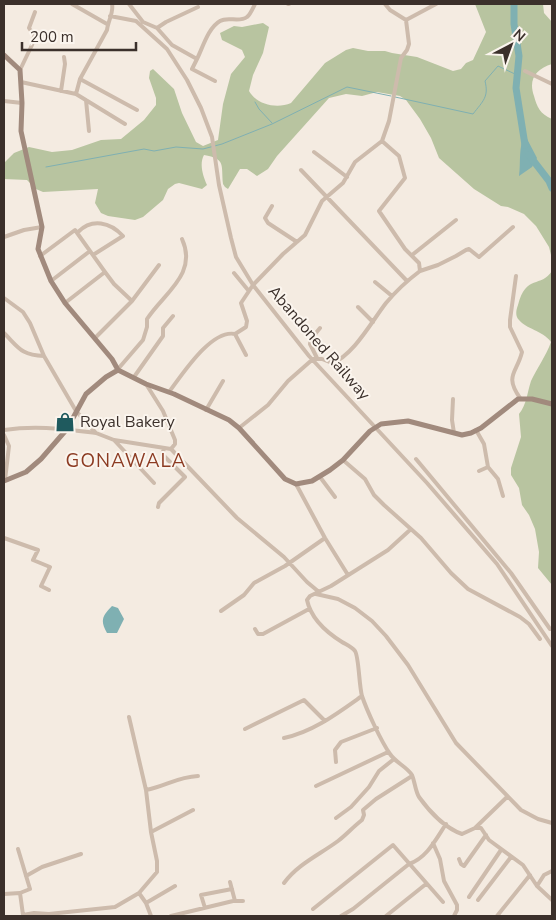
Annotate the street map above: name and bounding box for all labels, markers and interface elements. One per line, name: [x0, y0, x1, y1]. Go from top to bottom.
scale bar: [22, 20, 136, 52]
north arrow: [486, 20, 536, 70]
text: N: [509, 25, 529, 46]
text: 200 m: [30, 27, 74, 47]
street label: Abandoned Railway: [263, 281, 375, 406]
shop icon: Royal Bakery: [54, 411, 76, 433]
place label: Royal Bakery: [80, 411, 176, 433]
district label: GONAWALA: [66, 448, 186, 474]

